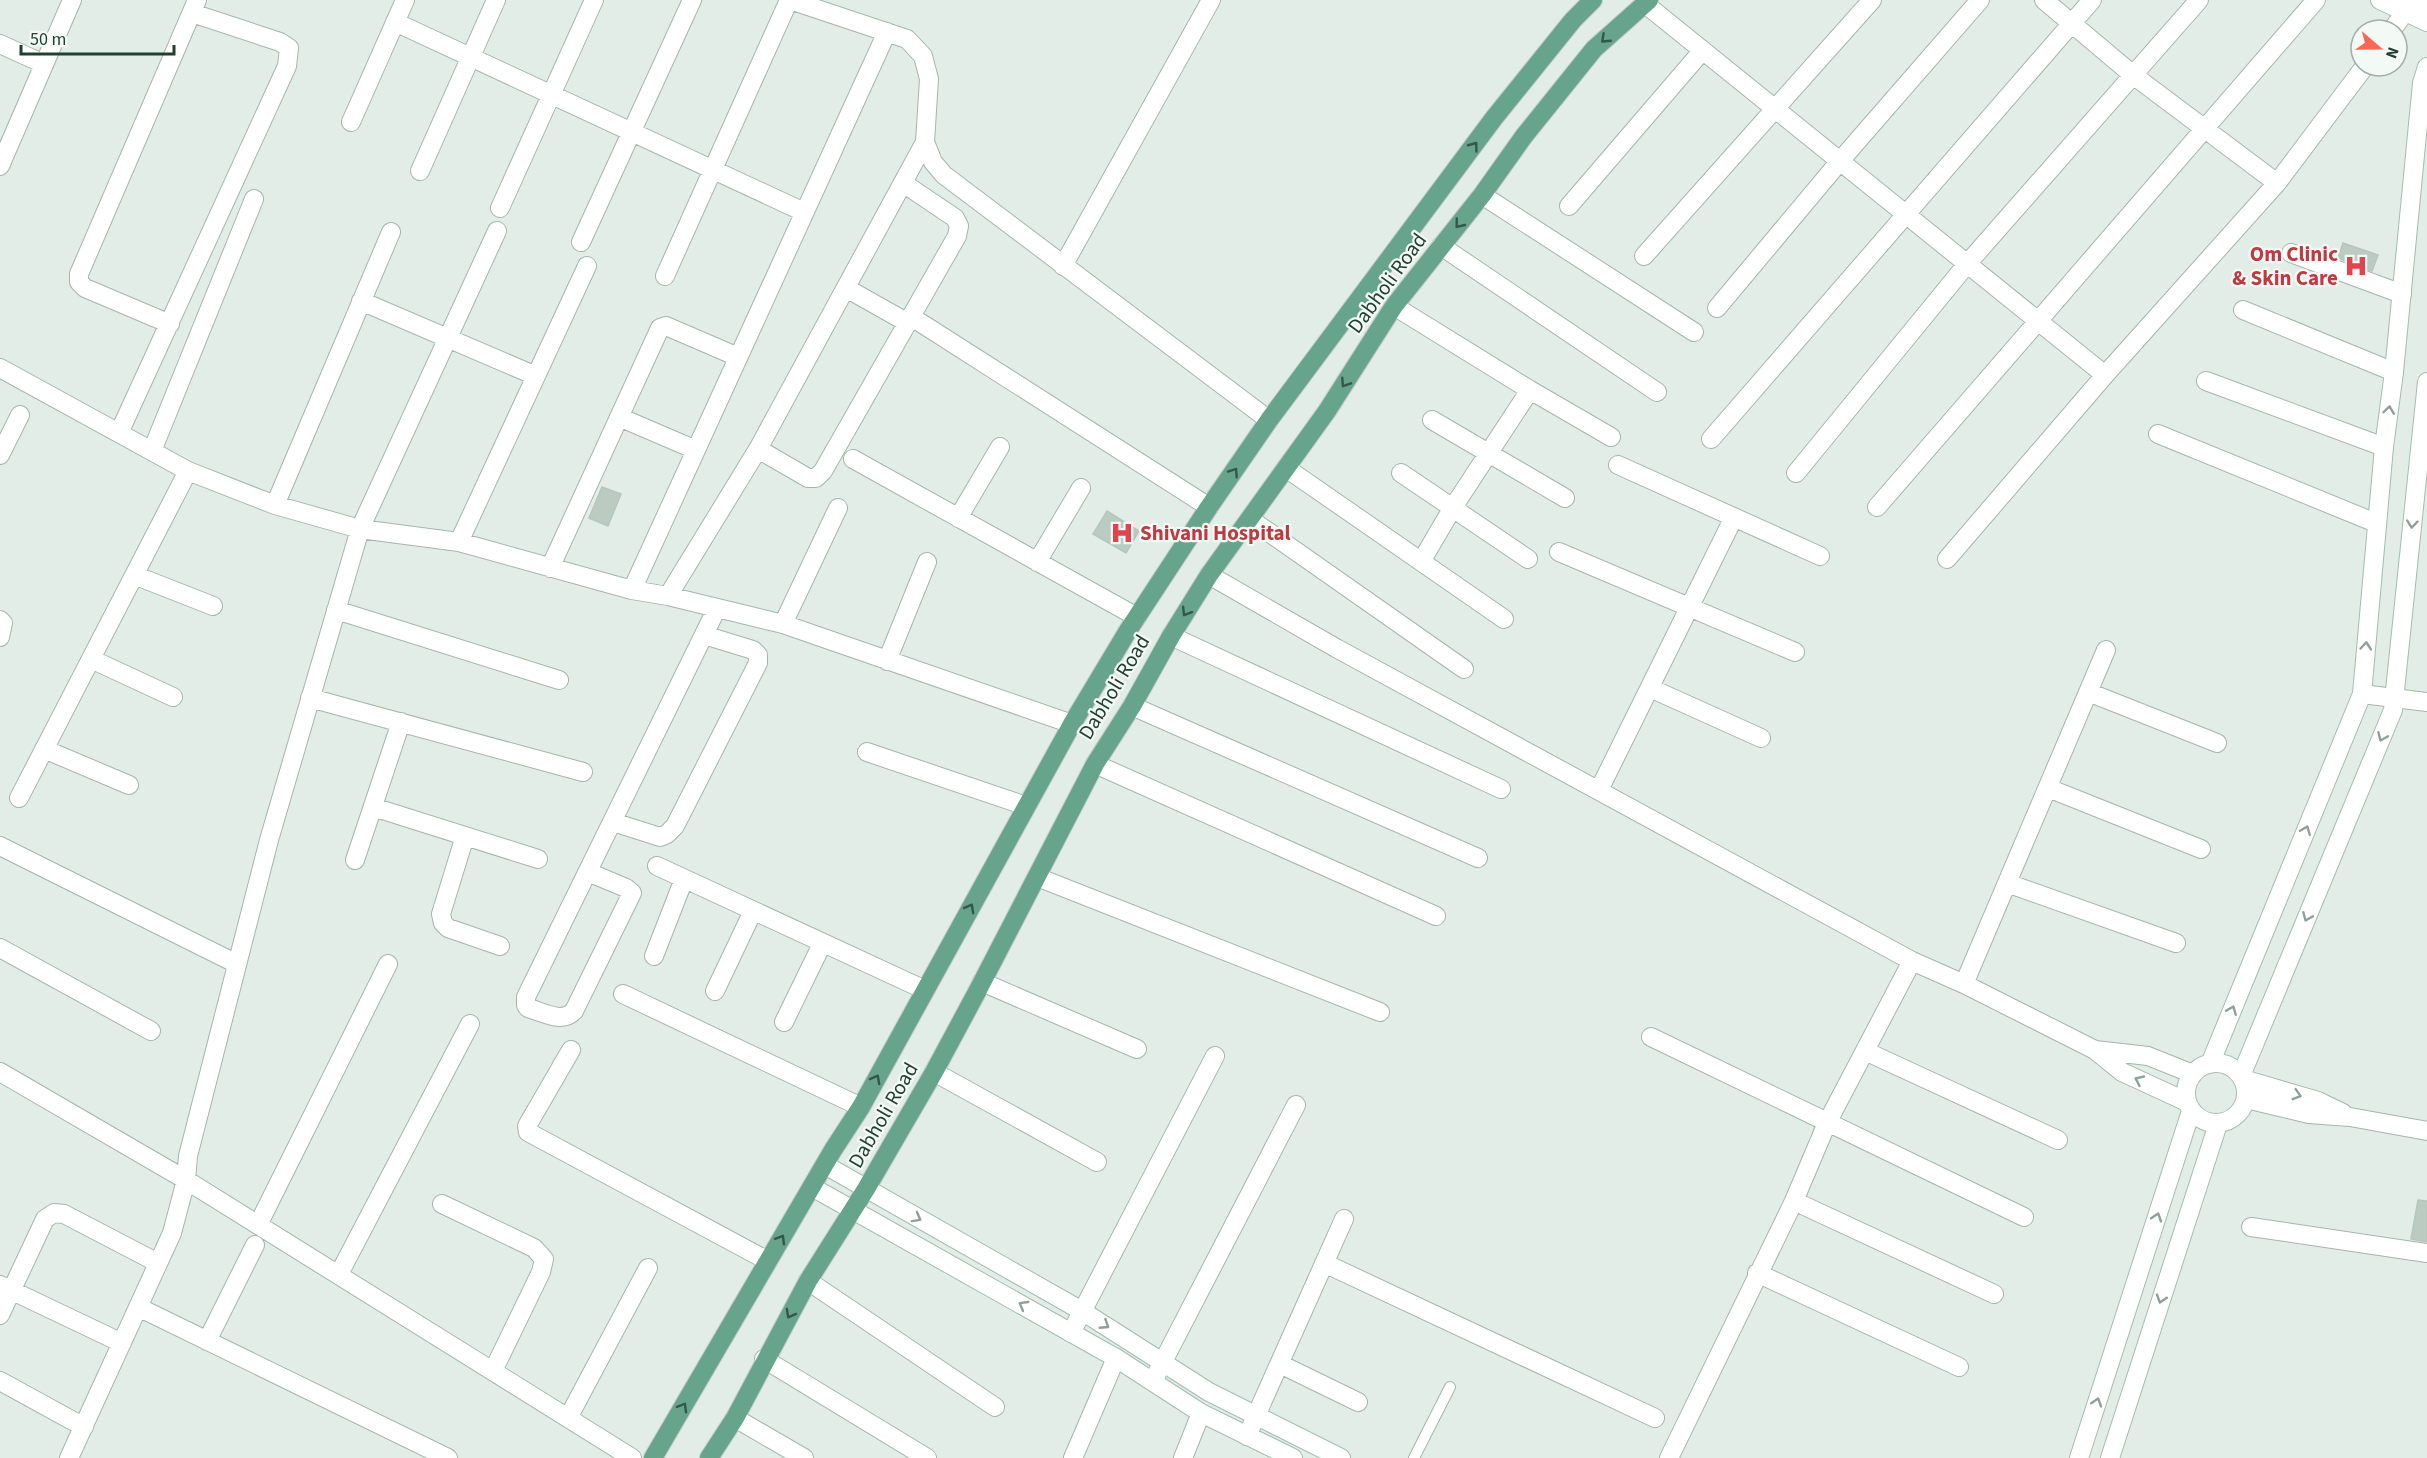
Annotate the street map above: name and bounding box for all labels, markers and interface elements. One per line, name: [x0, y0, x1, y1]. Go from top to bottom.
scale bar: [21, 18, 174, 56]
north arrow: [2349, 18, 2409, 78]
text: 50 m: [30, 27, 66, 52]
one-way arrow: [1602, 32, 1612, 43]
text: N: [2380, 44, 2404, 62]
one-way arrow: [1466, 141, 1477, 152]
one-way arrow: [1455, 218, 1466, 229]
street label: Dabholi Road: [1340, 227, 1434, 339]
place label: Om Clinic & Skin Care: [2232, 239, 2338, 293]
hospital icon: Om Clinic & Skin Care: [2343, 253, 2369, 279]
one-way arrow: [1341, 377, 1353, 387]
one-way arrow: [2382, 406, 2394, 415]
one-way arrow: [1226, 467, 1237, 478]
place label: Shivani Hospital: [1140, 518, 1291, 548]
one-way arrow: [2406, 519, 2419, 528]
hospital icon: Shivani Hospital: [1109, 520, 1135, 546]
one-way arrow: [1182, 605, 1193, 616]
street label: Dabholi Road: [1071, 629, 1157, 745]
one-way arrow: [2360, 641, 2373, 650]
one-way arrow: [2377, 730, 2389, 741]
one-way arrow: [2299, 825, 2311, 836]
one-way arrow: [963, 904, 974, 914]
one-way arrow: [2302, 911, 2314, 922]
one-way arrow: [2225, 1005, 2237, 1016]
street label: Dabholi Road: [841, 1057, 925, 1173]
one-way arrow: [869, 1075, 880, 1085]
one-way arrow: [2134, 1075, 2145, 1087]
one-way arrow: [2291, 1088, 2302, 1100]
one-way arrow: [911, 1211, 921, 1222]
one-way arrow: [2150, 1212, 2162, 1223]
one-way arrow: [774, 1235, 785, 1245]
one-way arrow: [2156, 1293, 2169, 1304]
one-way arrow: [1018, 1301, 1029, 1313]
one-way arrow: [786, 1308, 797, 1318]
one-way arrow: [1098, 1318, 1109, 1329]
one-way arrow: [2090, 1397, 2102, 1408]
one-way arrow: [675, 1403, 687, 1414]

